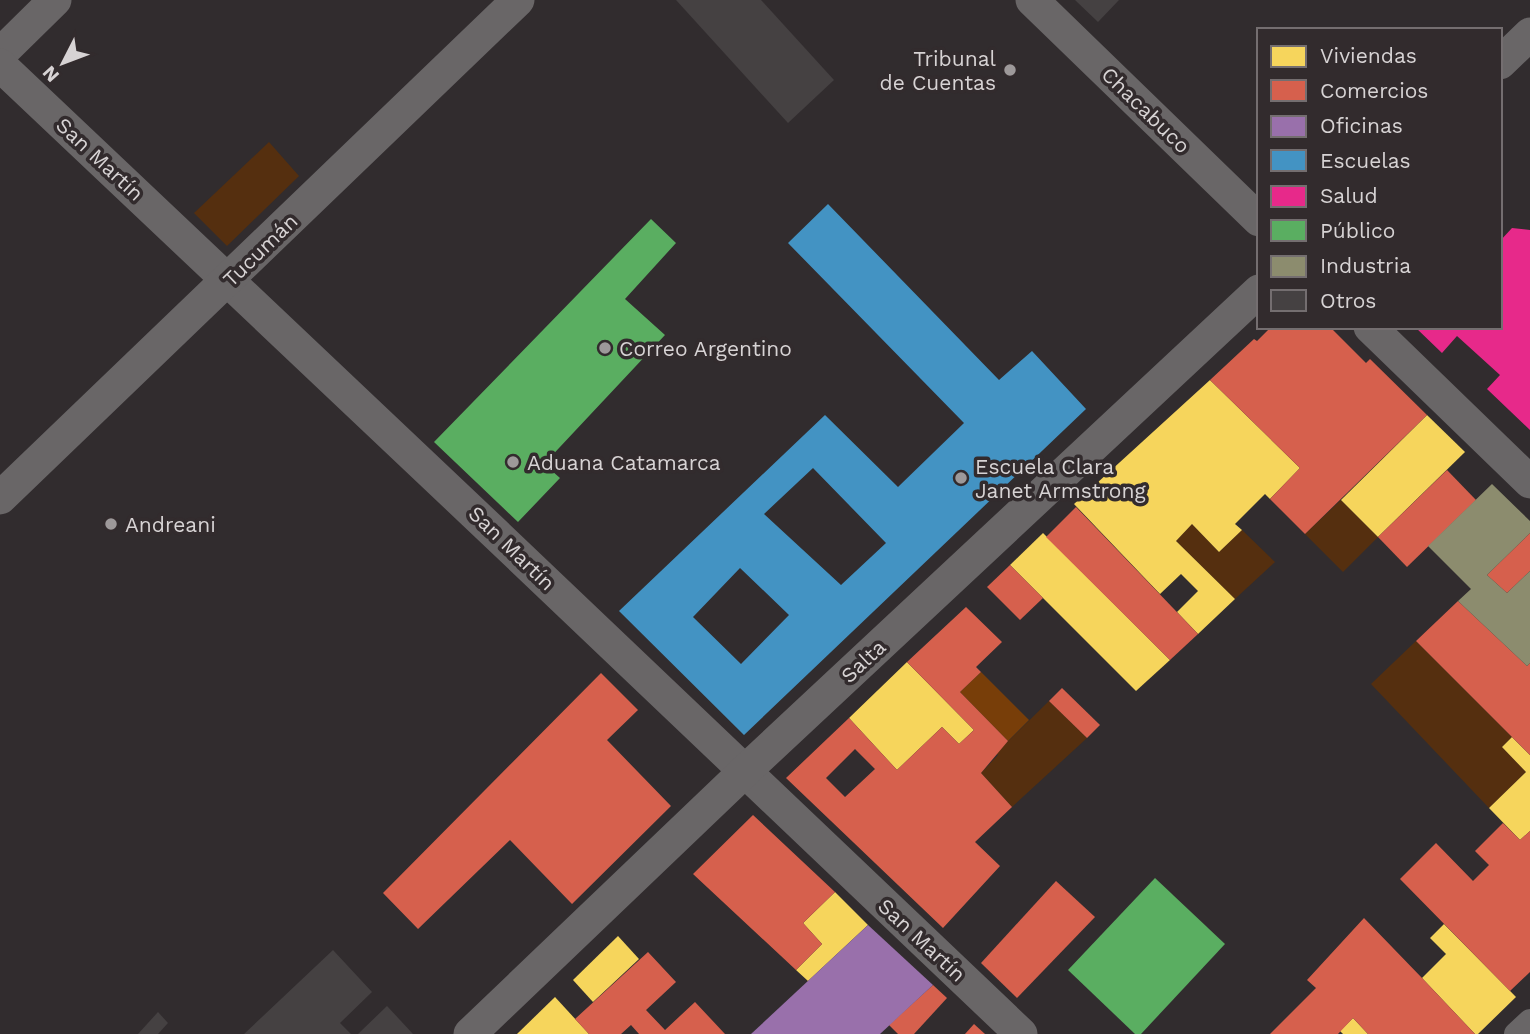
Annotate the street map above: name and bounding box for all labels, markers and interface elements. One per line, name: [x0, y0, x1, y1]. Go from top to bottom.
north arrow: [28, 28, 98, 98]
legend: [1257, 28, 1502, 329]
text: Viviendas: [1320, 43, 1417, 68]
place label: Tribunal de Cuentas: [879, 46, 997, 95]
text: N: [37, 61, 64, 87]
marker: Tribunal de Cuentas: [1002, 62, 1018, 78]
street label: Chacabuco: [1097, 62, 1195, 158]
text: Comercios: [1320, 78, 1428, 103]
street label: San Martín: [51, 112, 149, 206]
text: Oficinas: [1320, 113, 1403, 138]
text: Escuelas: [1320, 148, 1411, 173]
text: Salud: [1320, 183, 1378, 208]
street label: Tucumán: [218, 208, 302, 292]
text: Público: [1320, 218, 1395, 243]
text: Industria: [1320, 253, 1411, 278]
text: Otros: [1320, 288, 1376, 313]
place label: Correo Argentino: [619, 336, 792, 361]
marker: Correo Argentino: [597, 340, 613, 356]
place label: Aduana Catamarca: [527, 450, 721, 475]
marker: Aduana Catamarca: [505, 454, 521, 470]
place label: Escuela Clara Janet Armstrong: [975, 454, 1146, 503]
marker: Escuela Clara Janet Armstrong: [953, 470, 969, 486]
street label: San Martín: [464, 501, 560, 595]
place label: Andreani: [125, 512, 216, 537]
marker: Andreani: [103, 516, 119, 532]
street label: Salta: [836, 634, 891, 688]
street label: San Martín: [873, 893, 971, 987]

